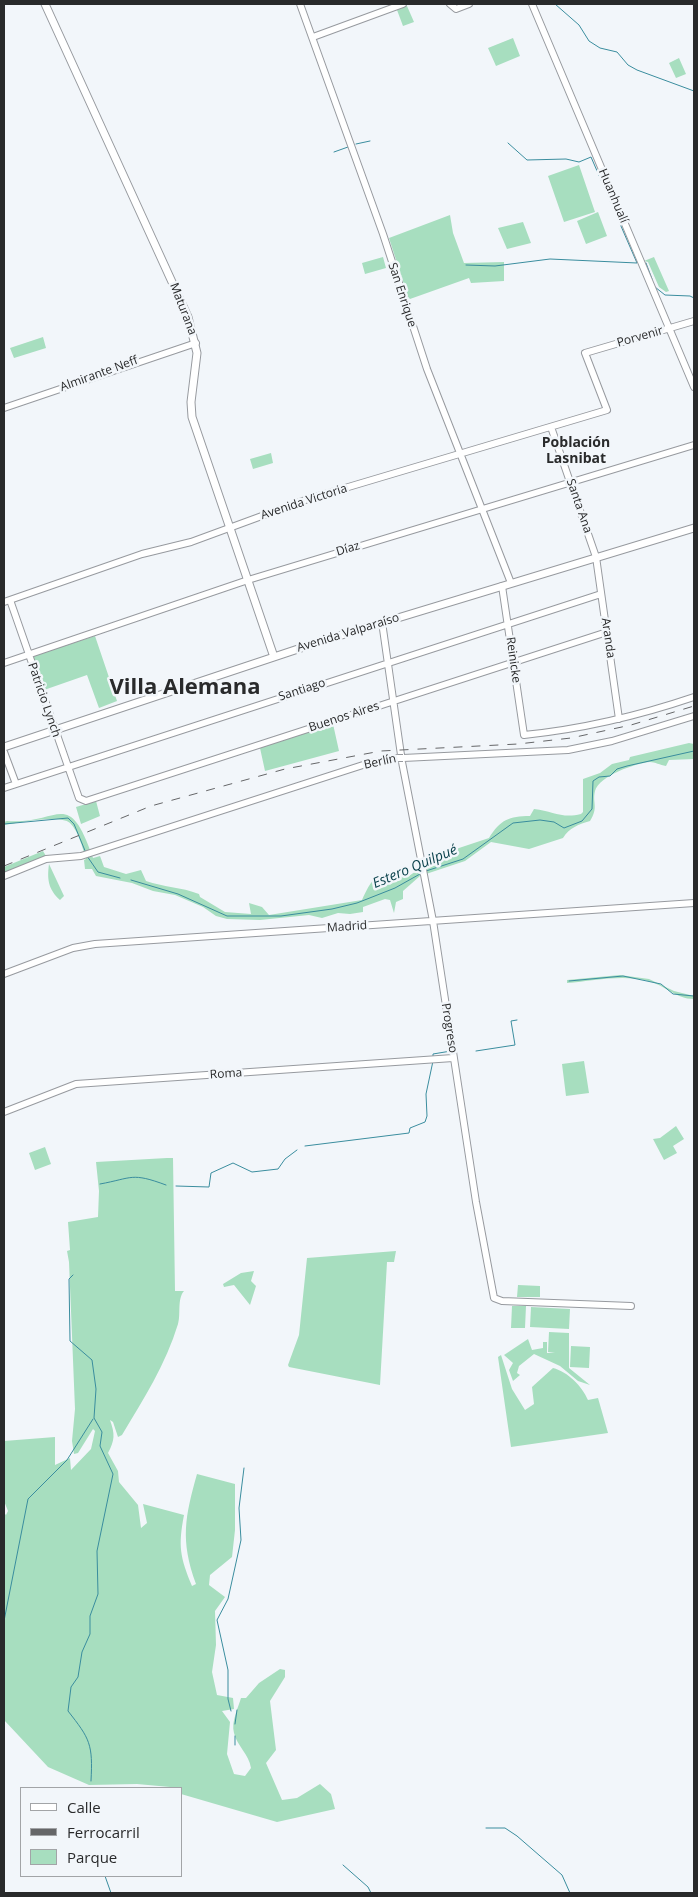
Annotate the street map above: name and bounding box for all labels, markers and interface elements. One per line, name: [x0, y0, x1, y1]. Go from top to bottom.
street label: Huanhualí: [595, 167, 631, 225]
street label: San Enrique: [385, 261, 419, 329]
street label: Maturana: [166, 281, 200, 337]
street label: Porvenir: [615, 324, 665, 350]
street label: Almirante Neff: [58, 353, 140, 395]
district label: Población Lasnibat: [542, 435, 610, 468]
street label: Santa Ana: [563, 477, 595, 535]
street label: Avenida Victoria: [259, 481, 349, 523]
street label: Díaz: [334, 539, 362, 559]
street label: Avenida Valparaíso: [295, 611, 401, 655]
street label: Aranda: [598, 617, 618, 659]
street label: Reinicke: [503, 636, 523, 684]
street label: Patricio Lynch: [25, 661, 63, 739]
district label: Villa Alemana: [110, 675, 260, 701]
street label: Santiago: [277, 676, 327, 704]
street label: Buenos Aires: [307, 699, 381, 735]
street label: Berlín: [362, 752, 398, 772]
water label: Estero Quilpué: [370, 842, 460, 892]
street label: Madrid: [327, 918, 367, 936]
street label: Progreso: [438, 1002, 460, 1054]
street label: Roma: [209, 1066, 243, 1082]
legend: [20, 1787, 182, 1877]
text: Calle: [67, 1797, 101, 1817]
text: Ferrocarril: [67, 1822, 140, 1842]
text: Parque: [67, 1847, 117, 1867]

